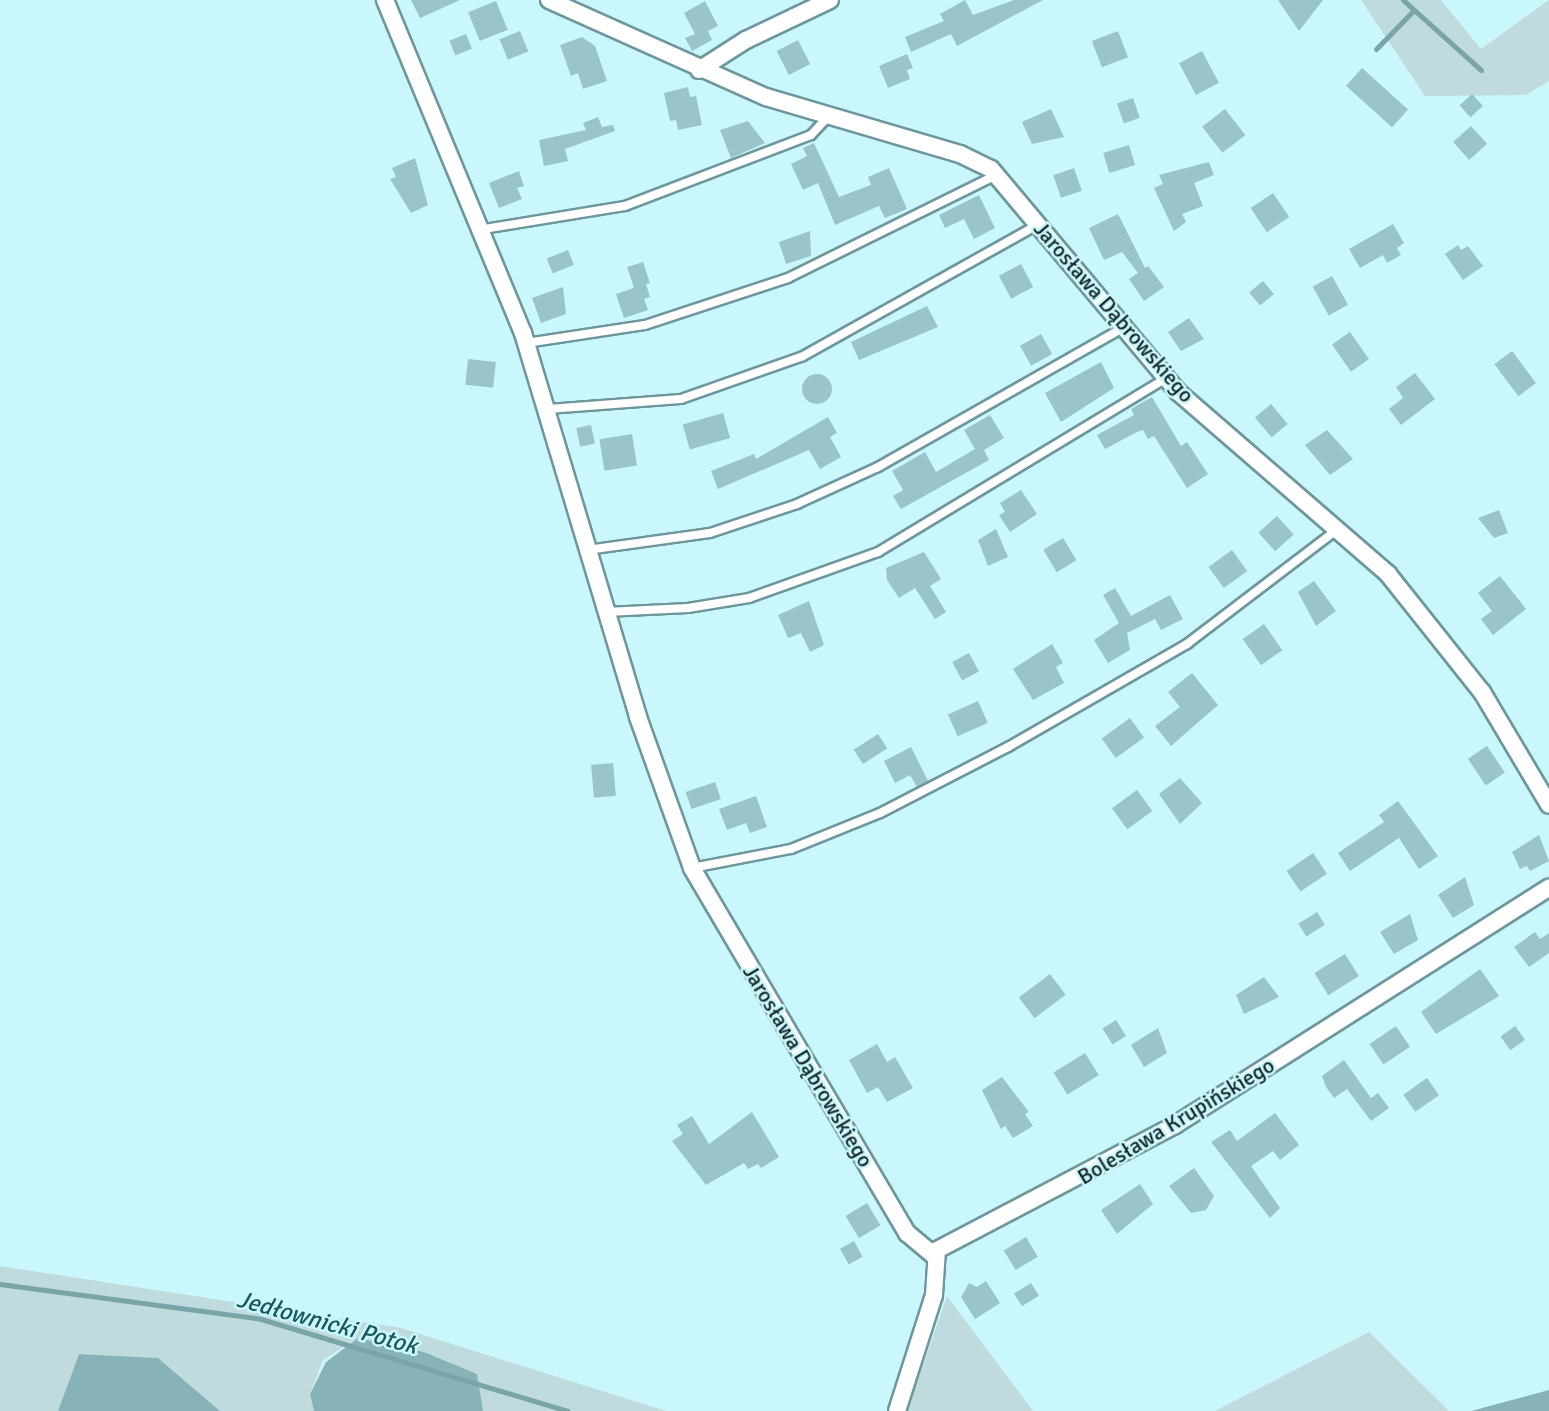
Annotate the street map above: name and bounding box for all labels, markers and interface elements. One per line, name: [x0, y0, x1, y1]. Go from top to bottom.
street label: Jarosława Dąbrowskiego: [1028, 216, 1200, 408]
street label: Jarosława Dąbrowskiego: [737, 960, 879, 1172]
street label: Bolesława Krupińskiego: [1073, 1052, 1279, 1190]
water label: Jedłownicki Potok: [234, 1285, 420, 1361]

